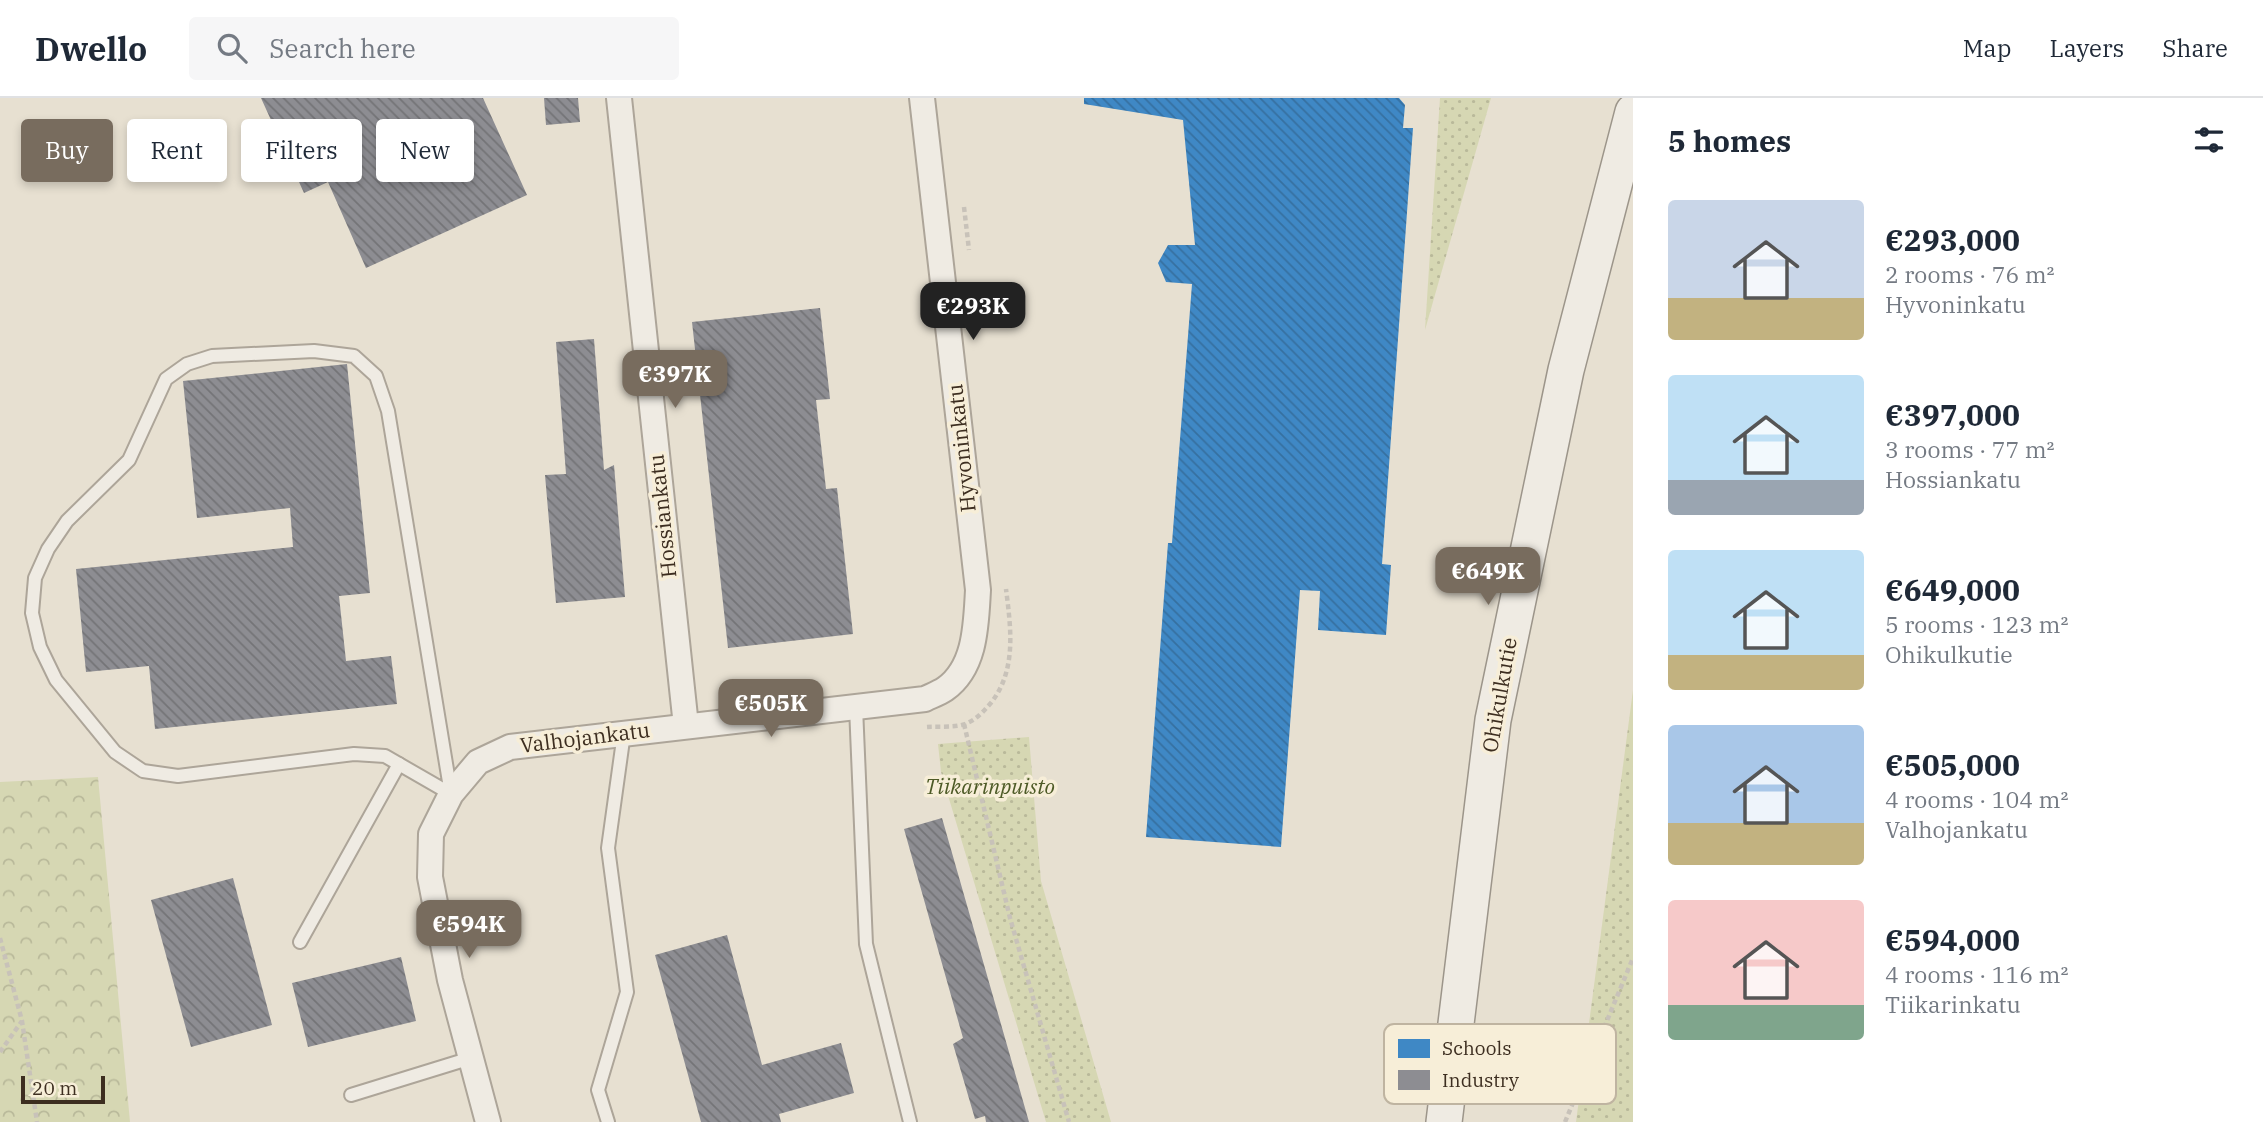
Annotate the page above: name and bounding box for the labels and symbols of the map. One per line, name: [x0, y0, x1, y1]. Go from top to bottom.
pin: €293K: [924, 282, 1022, 342]
pin: €397K: [626, 350, 724, 410]
street label: Hyvoninkatu: [940, 383, 982, 513]
street label: Hossiankatu: [642, 453, 682, 579]
pin: €649K: [1439, 547, 1537, 607]
street label: Ohikulkutie: [1475, 635, 1523, 755]
pin: €505K: [722, 680, 820, 739]
street label: Valhojankatu: [518, 715, 651, 759]
park label: Tiikarinpuisto: [925, 772, 1055, 800]
pin: €594K: [420, 900, 518, 960]
legend: [1384, 1024, 1616, 1104]
text: Schools: [1442, 1036, 1511, 1060]
text: Industry: [1442, 1068, 1520, 1092]
scale bar: [21, 1073, 105, 1105]

